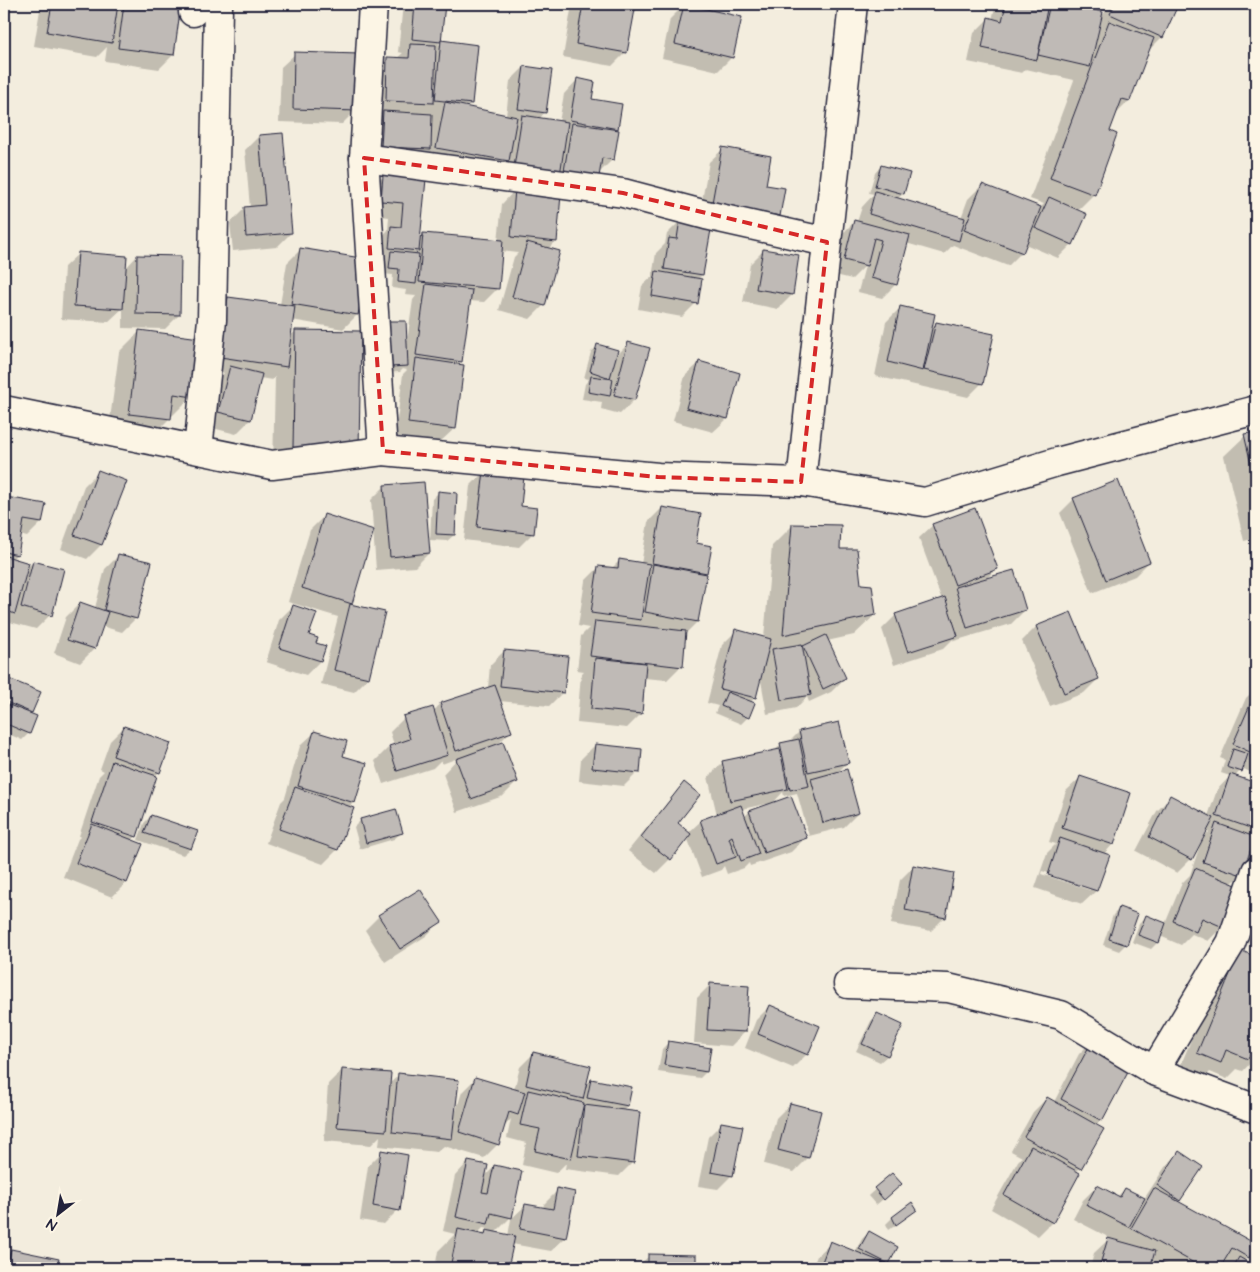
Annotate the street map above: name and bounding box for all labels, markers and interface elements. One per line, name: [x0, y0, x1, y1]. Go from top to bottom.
north arrow: [32, 1190, 82, 1240]
text: N: [43, 1213, 61, 1235]

